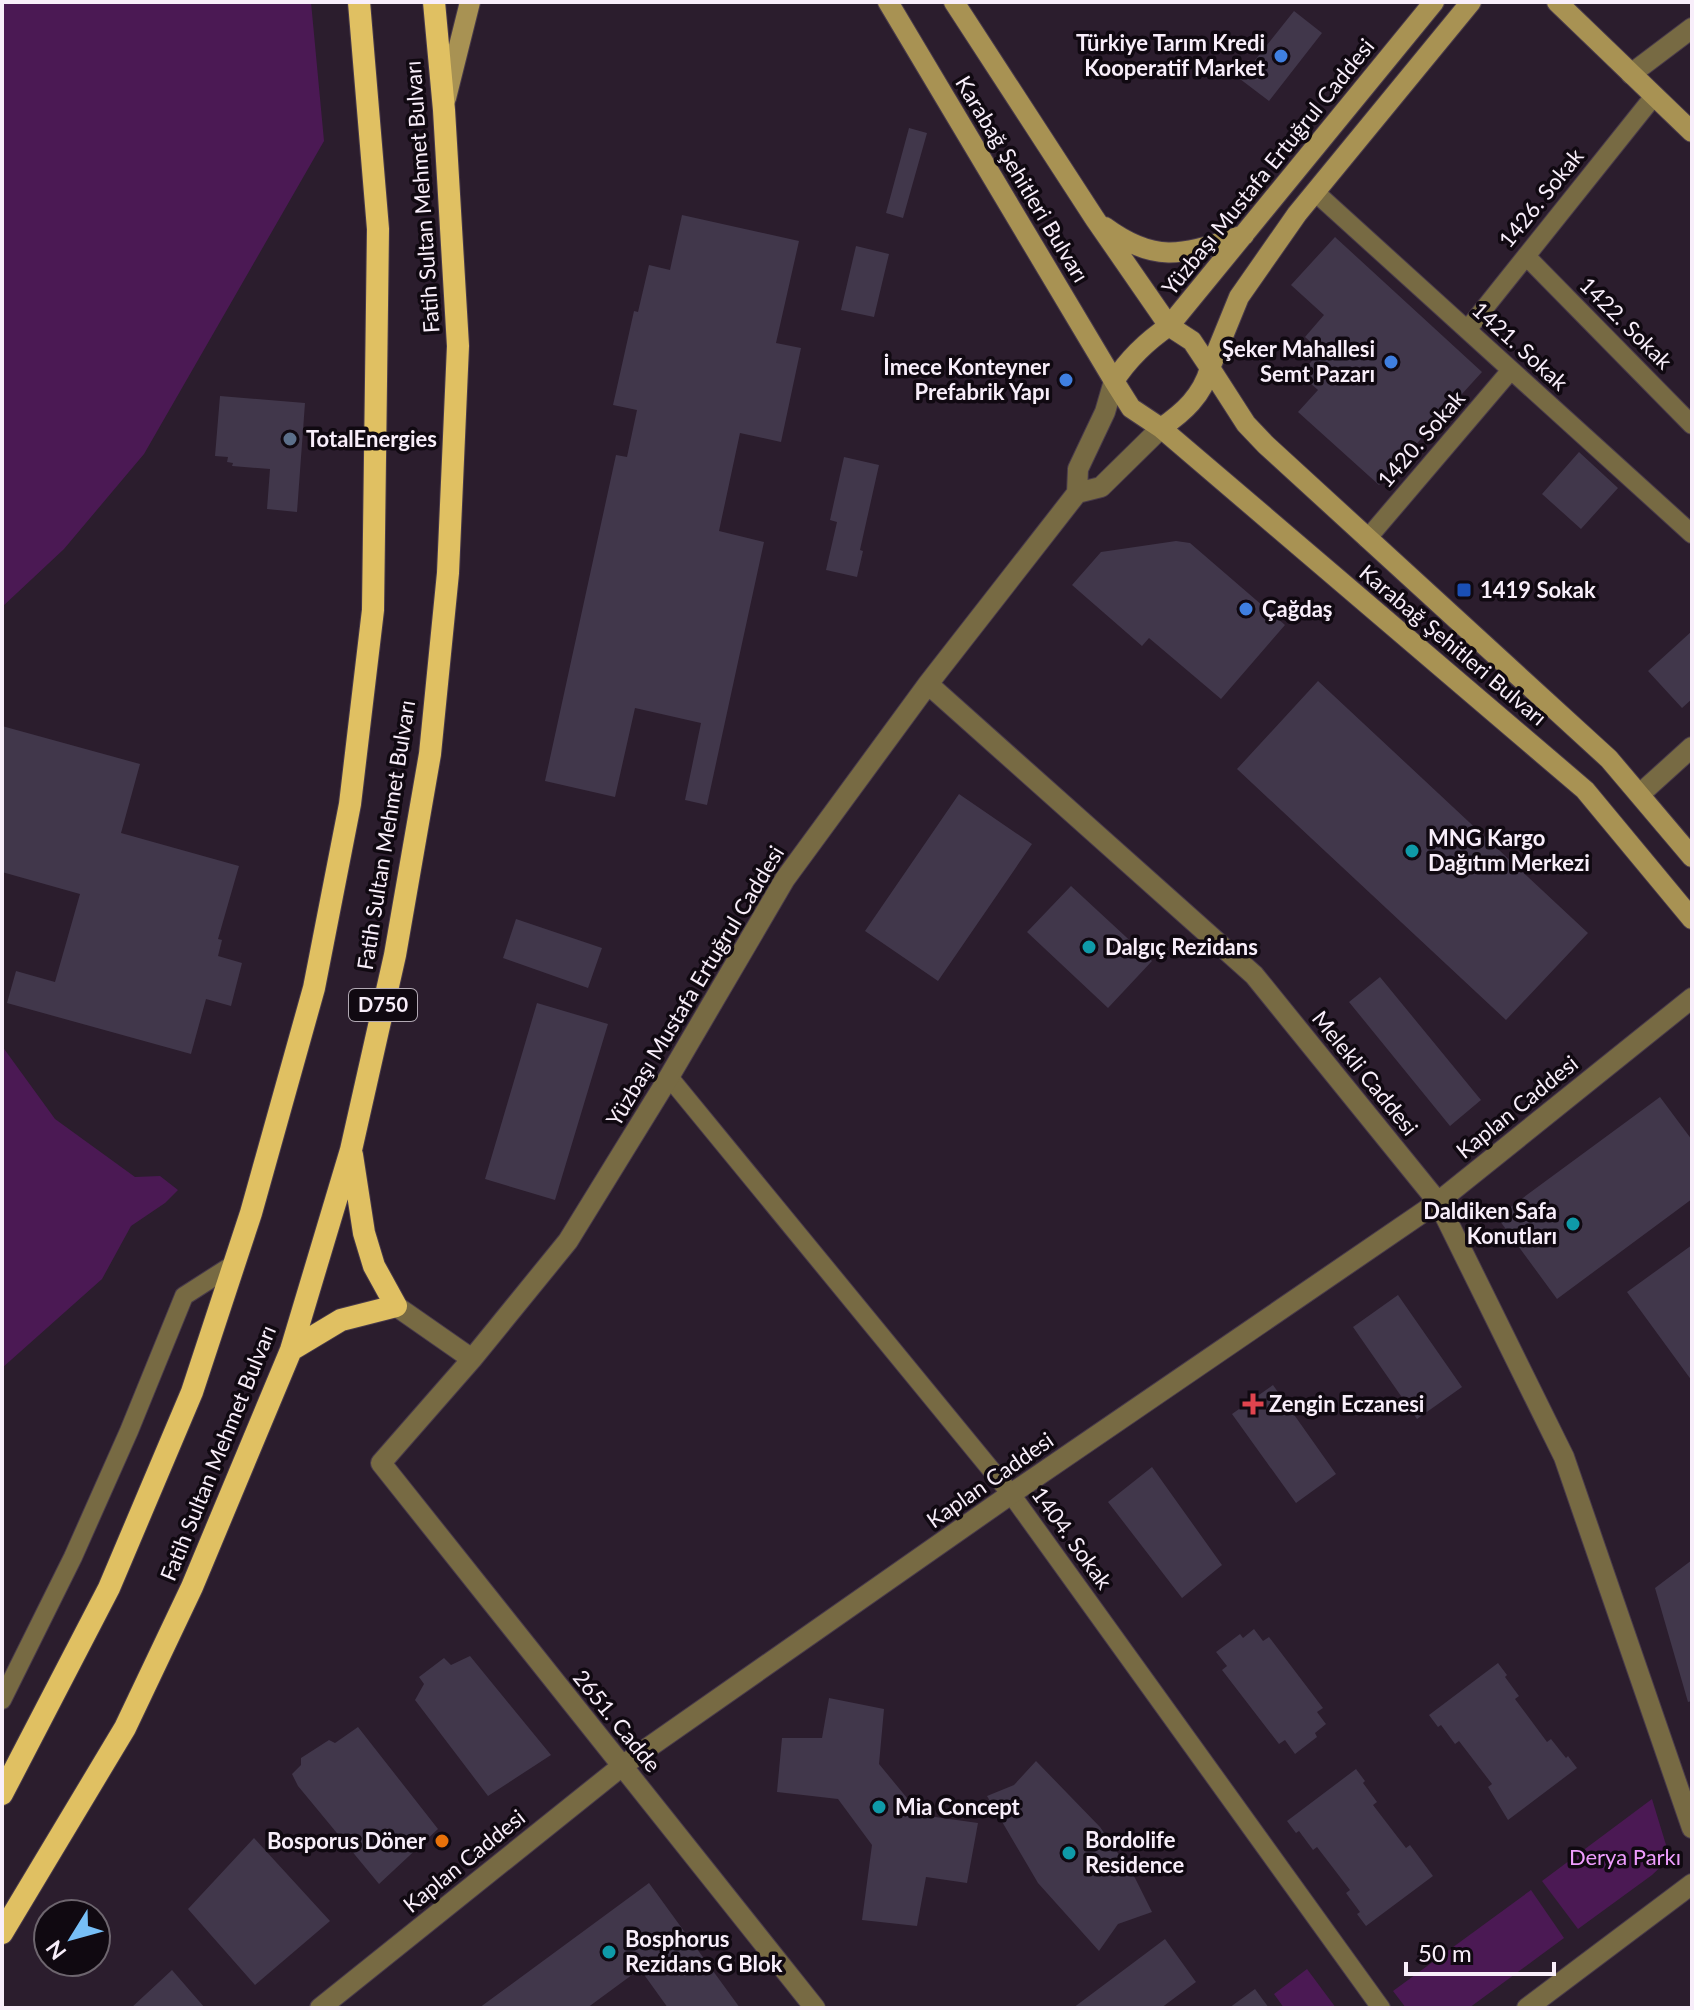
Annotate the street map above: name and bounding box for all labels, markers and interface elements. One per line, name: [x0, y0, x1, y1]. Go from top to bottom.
place label: Türkiye Tarım Kredi Kooperatif Market: [1076, 29, 1266, 81]
street label: Yüzbaşı Mustafa Ertuğrul Caddesi: [1156, 33, 1380, 300]
marker: Türkiye Tarım Kredi Kooperatif Market: [1272, 47, 1290, 65]
street label: Fatih Sultan Mehmet Bulvarı: [399, 60, 444, 334]
street label: Karabağ Şehitleri Bulvarı: [950, 71, 1095, 287]
street label: 1426. Sokak: [1493, 142, 1589, 253]
street label: 1422. Sokak: [1575, 271, 1679, 375]
street label: 1421. Sokak: [1467, 296, 1574, 396]
place label: Şeker Mahallesi Semt Pazarı: [1222, 335, 1375, 387]
place label: İmece Konteyner Prefabrik Yapı: [883, 353, 1051, 405]
marker: Şeker Mahallesi Semt Pazarı: [1382, 353, 1400, 371]
marker: İmece Konteyner Prefabrik Yapı: [1057, 371, 1075, 389]
street label: 1420. Sokak: [1371, 384, 1471, 493]
place label: TotalEnergies: [306, 425, 437, 452]
marker: TotalEnergies: [281, 430, 299, 448]
street label: Karabağ Şehitleri Bulvarı: [1354, 558, 1552, 731]
place label: 1419 Sokak: [1480, 576, 1596, 603]
marker: 1419 Sokak: [1455, 581, 1473, 599]
place label: Çağdaş: [1262, 595, 1333, 622]
marker: Çağdaş: [1237, 600, 1255, 618]
street label: Fatih Sultan Mehmet Bulvarı: [351, 698, 420, 972]
place label: MNG Kargo Dağıtım Merkezi: [1428, 824, 1590, 876]
street label: Yüzbaşı Mustafa Ertuğrul Caddesi: [600, 841, 789, 1131]
marker: MNG Kargo Dağıtım Merkezi: [1403, 842, 1421, 860]
place label: Dalgıç Rezidans: [1105, 933, 1258, 960]
marker: Dalgıç Rezidans: [1080, 938, 1098, 956]
road number: D750: [349, 989, 417, 1021]
street label: Melekli Caddesi: [1307, 1005, 1424, 1140]
street label: Kaplan Caddesi: [1450, 1049, 1583, 1164]
place label: Daldiken Safa Konutları: [1423, 1197, 1557, 1249]
marker: Daldiken Safa Konutları: [1564, 1215, 1582, 1233]
street label: Fatih Sultan Mehmet Bulvarı: [154, 1321, 281, 1584]
place label: Zengin Eczanesi: [1269, 1390, 1424, 1417]
marker: Zengin Eczanesi: [1244, 1395, 1262, 1413]
street label: Kaplan Caddesi: [921, 1426, 1058, 1533]
street label: 1404. Sokak: [1026, 1481, 1119, 1595]
street label: 2651. Cadde: [568, 1664, 667, 1777]
place label: Mia Concept: [895, 1793, 1021, 1820]
marker: Mia Concept: [870, 1798, 888, 1816]
street label: Kaplan Caddesi: [397, 1803, 530, 1918]
place label: Bordolife Residence: [1085, 1826, 1184, 1878]
place label: Bosporus Döner: [267, 1827, 427, 1854]
marker: Bosporus Döner: [433, 1832, 451, 1850]
park label: Derya Parkı: [1569, 1843, 1681, 1870]
marker: Bordolife Residence: [1060, 1844, 1078, 1862]
north arrow: [32, 1898, 112, 1978]
place label: Bosphorus Rezidans G Blok: [625, 1925, 783, 1977]
scale bar: [1406, 1926, 1554, 1976]
text: N: [40, 1935, 72, 1965]
text: 50 m: [1418, 1938, 1472, 1967]
marker: Bosphorus Rezidans G Blok: [600, 1943, 618, 1961]

